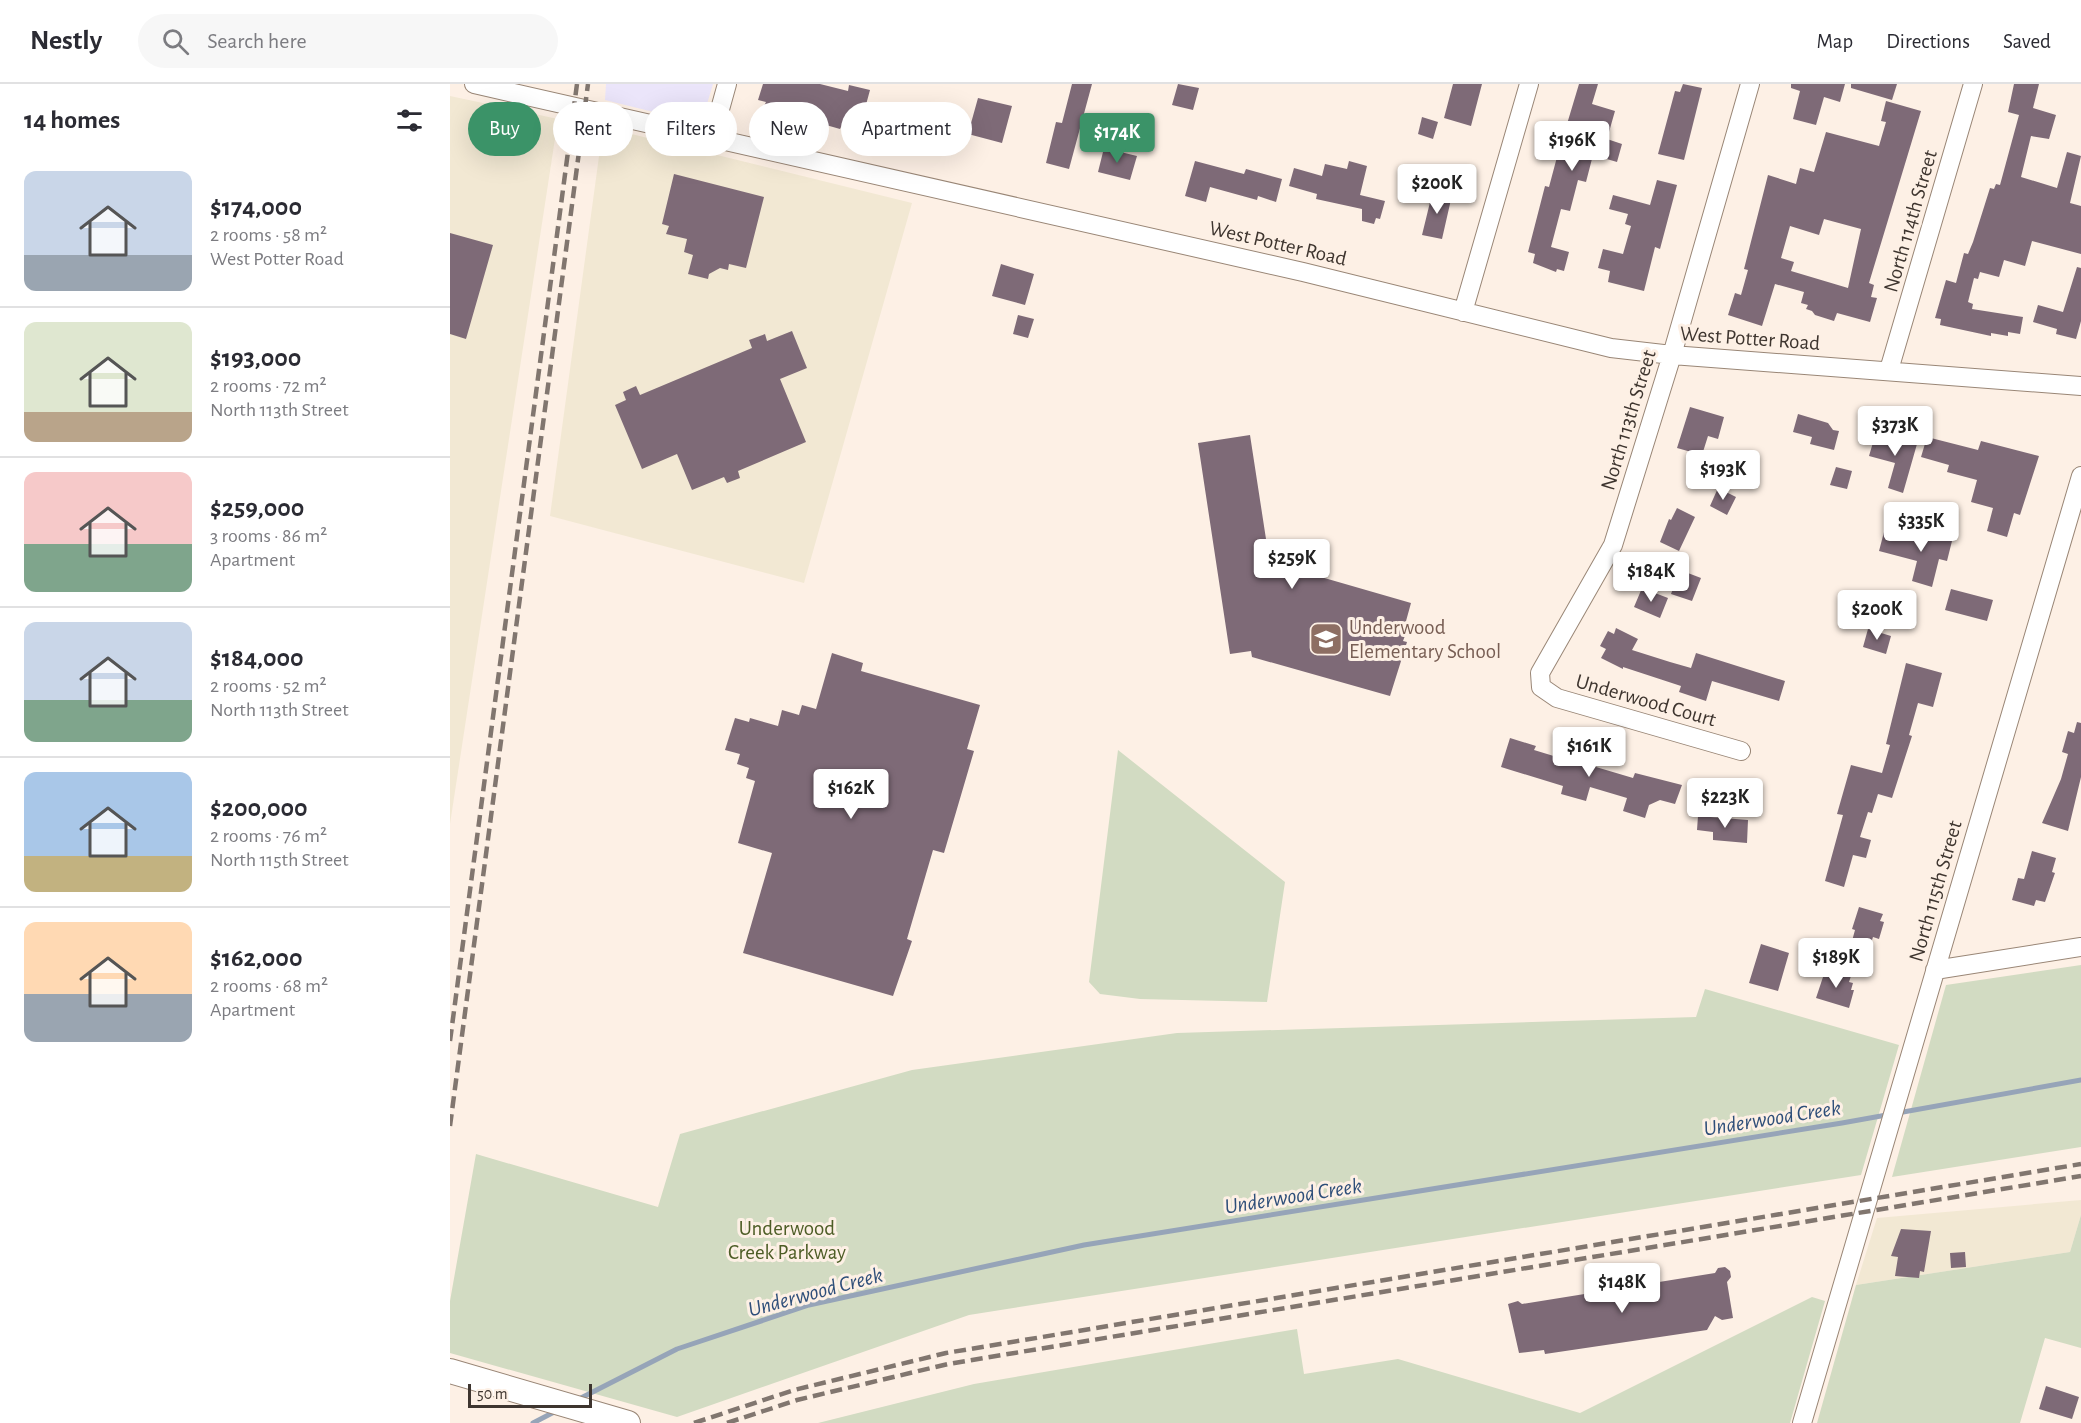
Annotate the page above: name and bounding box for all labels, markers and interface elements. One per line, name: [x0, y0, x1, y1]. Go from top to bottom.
search box: [138, 14, 558, 68]
icon: search: [159, 25, 192, 58]
text: Nestly: [30, 27, 102, 55]
text: Search here: [207, 30, 307, 52]
text: Map: [1817, 31, 1853, 52]
text: Directions: [1886, 31, 1970, 52]
text: Saved: [2003, 31, 2051, 52]
chip: Buy: [468, 102, 541, 156]
chip: Rent: [553, 102, 633, 156]
chip: Filters: [645, 102, 737, 156]
chip: New: [749, 102, 829, 156]
chip: Apartment: [841, 102, 972, 156]
icon: filters: [393, 104, 426, 137]
text: 14 homes: [24, 107, 120, 133]
pin: $174K: [1075, 113, 1159, 164]
pin: $196K: [1530, 121, 1614, 172]
text: $174K: [1094, 122, 1140, 142]
text: $196K: [1548, 130, 1596, 150]
street label: North 114th Street: [1880, 147, 1941, 295]
pin: $200K: [1395, 164, 1479, 215]
text: $200K: [1412, 173, 1462, 193]
text: $174,000: [210, 194, 302, 220]
icon: home: [72, 195, 144, 267]
street label: West Potter Road: [1207, 217, 1349, 270]
text: 2 rooms · 58 m²: [210, 225, 327, 245]
text: West Potter Road: [210, 249, 344, 269]
street label: West Potter Road: [1679, 323, 1821, 354]
text: $193,000: [210, 345, 301, 371]
icon: home: [72, 346, 144, 418]
street label: North 113th Street: [1597, 347, 1660, 493]
text: 2 rooms · 72 m²: [210, 376, 327, 396]
text: North 113th Street: [210, 400, 349, 420]
pin: $373K: [1853, 406, 1937, 457]
text: $373K: [1872, 415, 1918, 435]
pin: $193K: [1681, 450, 1765, 501]
text: $193K: [1700, 459, 1746, 479]
text: $259,000: [210, 495, 304, 521]
icon: home: [72, 496, 144, 568]
pin: $335K: [1879, 502, 1963, 553]
text: $335K: [1898, 511, 1944, 531]
text: 3 rooms · 86 m²: [210, 526, 327, 546]
pin: $259K: [1250, 539, 1334, 590]
text: $259K: [1268, 548, 1316, 568]
text: Apartment: [210, 550, 295, 570]
pin: $184K: [1609, 552, 1693, 603]
text: $184K: [1627, 561, 1675, 581]
pin: $200K: [1835, 590, 1919, 641]
text: $200K: [1852, 599, 1902, 619]
place label: Underwood Elementary School: [1349, 617, 1501, 662]
school or university icon: Underwood Elementary School: [1308, 621, 1344, 657]
text: $184,000: [210, 645, 304, 671]
icon: home: [72, 646, 144, 718]
street label: Underwood Court: [1573, 670, 1719, 731]
text: 2 rooms · 52 m²: [210, 676, 327, 696]
text: North 113th Street: [210, 700, 349, 720]
pin: $161K: [1547, 727, 1631, 778]
text: $161K: [1567, 736, 1611, 756]
pin: $162K: [809, 769, 893, 820]
text: $162K: [828, 778, 874, 798]
pin: $223K: [1683, 778, 1767, 829]
text: $223K: [1701, 787, 1749, 807]
text: $200,000: [210, 795, 308, 821]
icon: home: [72, 796, 144, 868]
street label: North 115th Street: [1905, 818, 1966, 964]
text: 2 rooms · 76 m²: [210, 826, 327, 846]
text: North 115th Street: [210, 850, 349, 870]
pin: $189K: [1794, 938, 1878, 989]
text: $162,000: [210, 945, 302, 971]
icon: home: [72, 946, 144, 1018]
text: $189K: [1812, 947, 1860, 967]
text: 2 rooms · 68 m²: [210, 976, 328, 996]
text: Apartment: [210, 1000, 295, 1020]
water label: Underwood Creek: [1702, 1096, 1842, 1140]
water label: Underwood Creek: [1223, 1174, 1363, 1218]
park label: Underwood Creek Parkway: [728, 1218, 846, 1263]
water label: Underwood Creek: [745, 1263, 885, 1321]
pin: $148K: [1580, 1263, 1664, 1314]
text: $148K: [1598, 1272, 1646, 1292]
scale bar: [468, 1381, 592, 1408]
text: 50 m: [477, 1386, 508, 1402]

